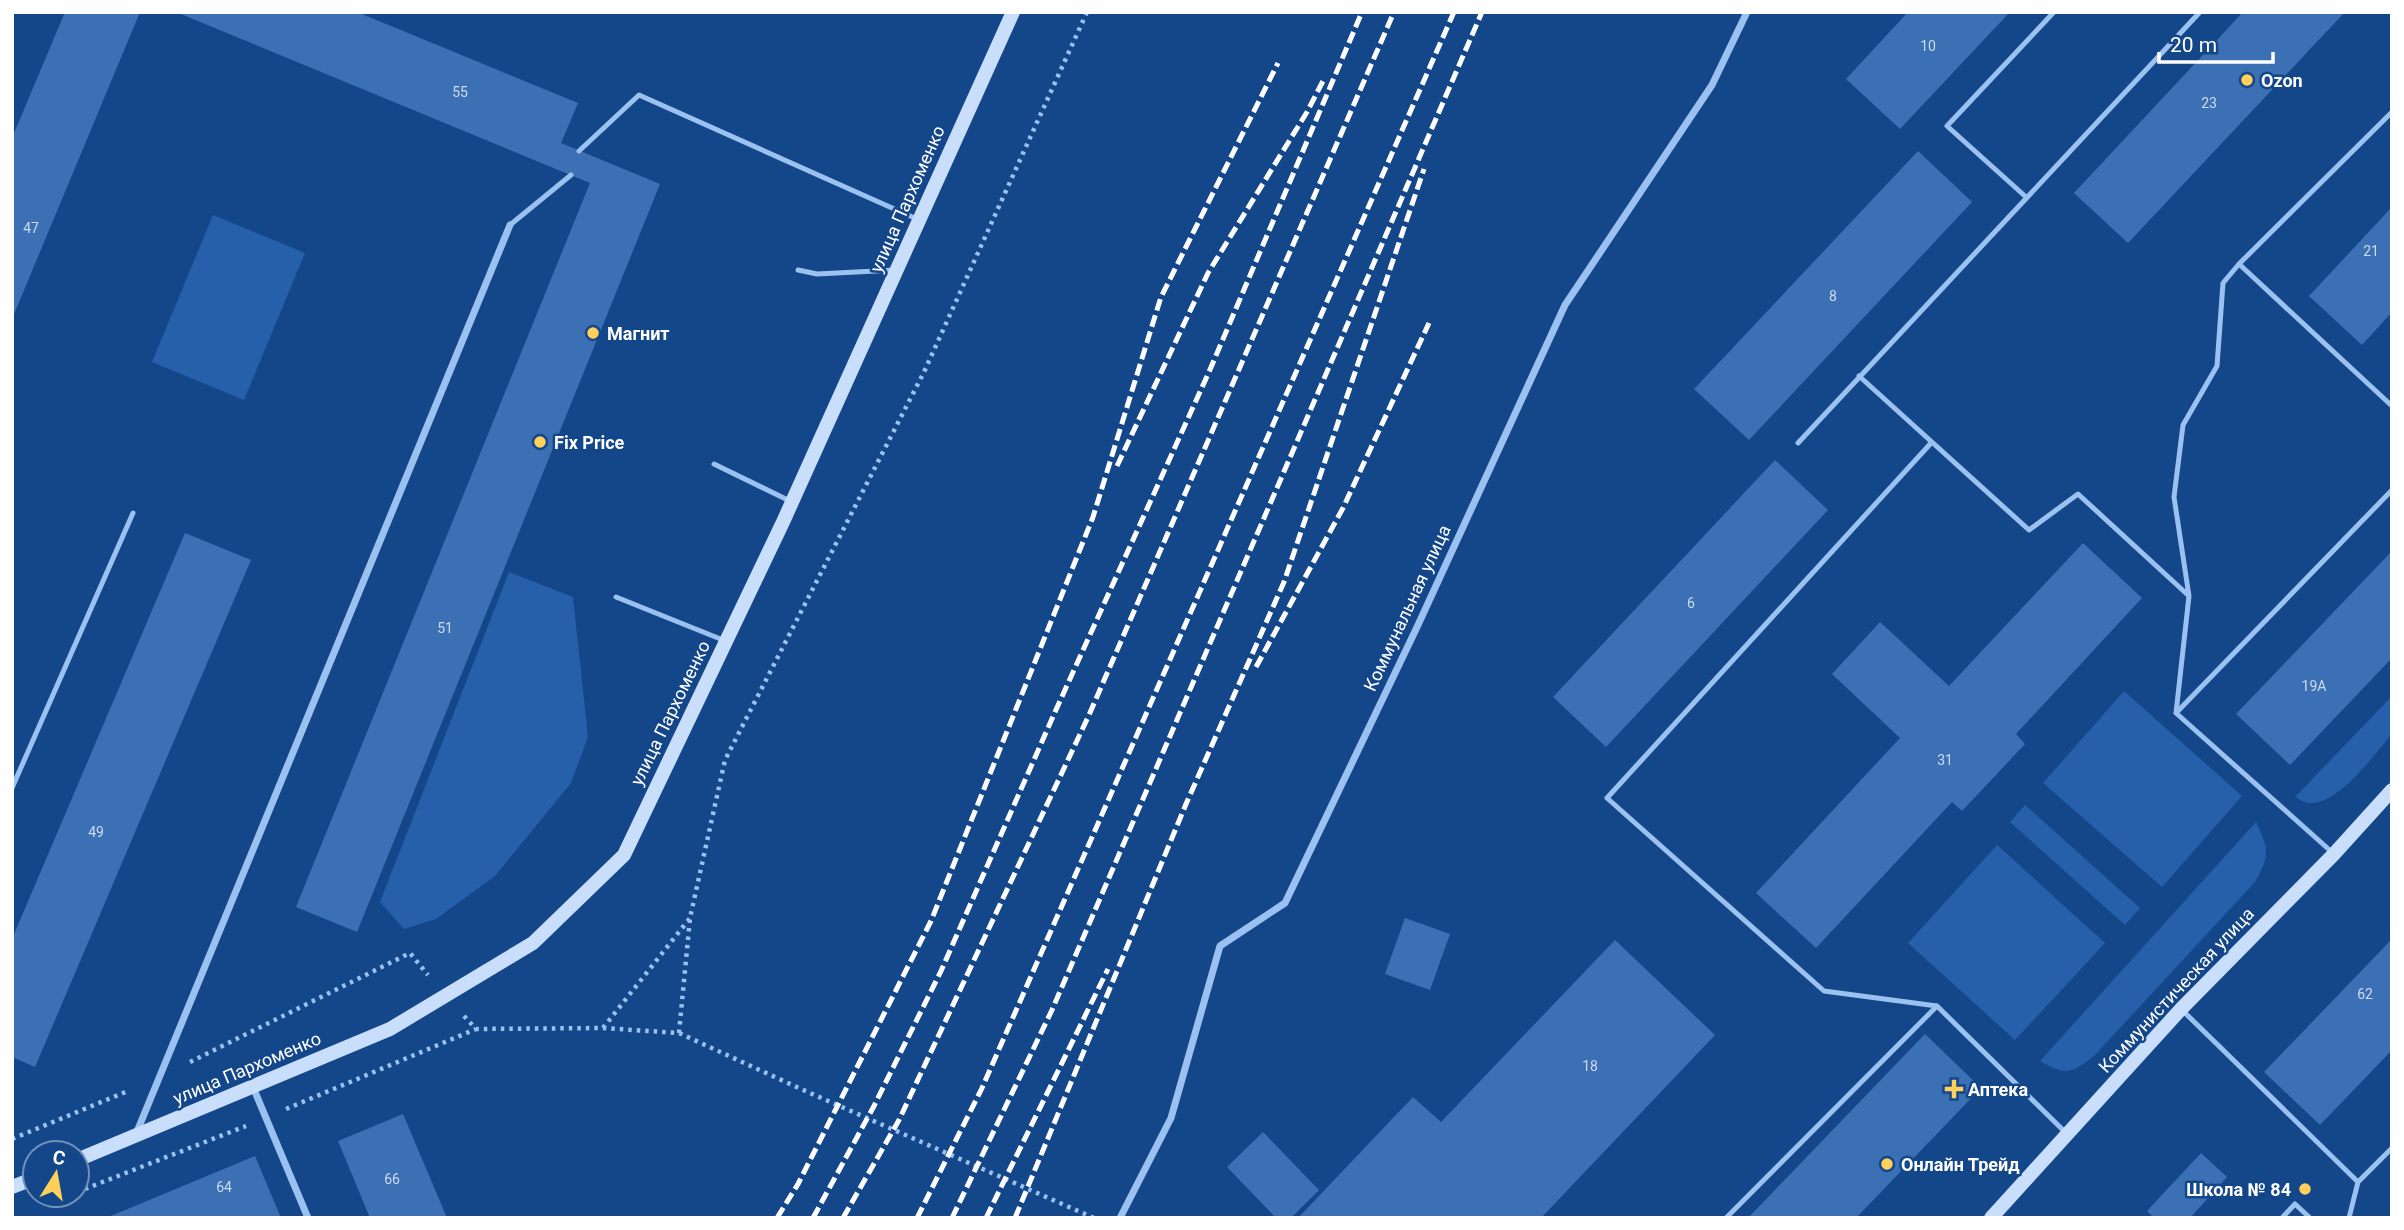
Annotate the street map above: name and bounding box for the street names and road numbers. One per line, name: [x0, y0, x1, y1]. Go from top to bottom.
street label: улица Пархоменко: [865, 122, 949, 276]
street label: Коммунальная улица: [1359, 521, 1455, 695]
street label: улица Пархоменко: [626, 637, 714, 789]
street label: Коммунистическая улица: [2094, 903, 2258, 1077]
street label: улица Пархоменко: [170, 1027, 324, 1109]

